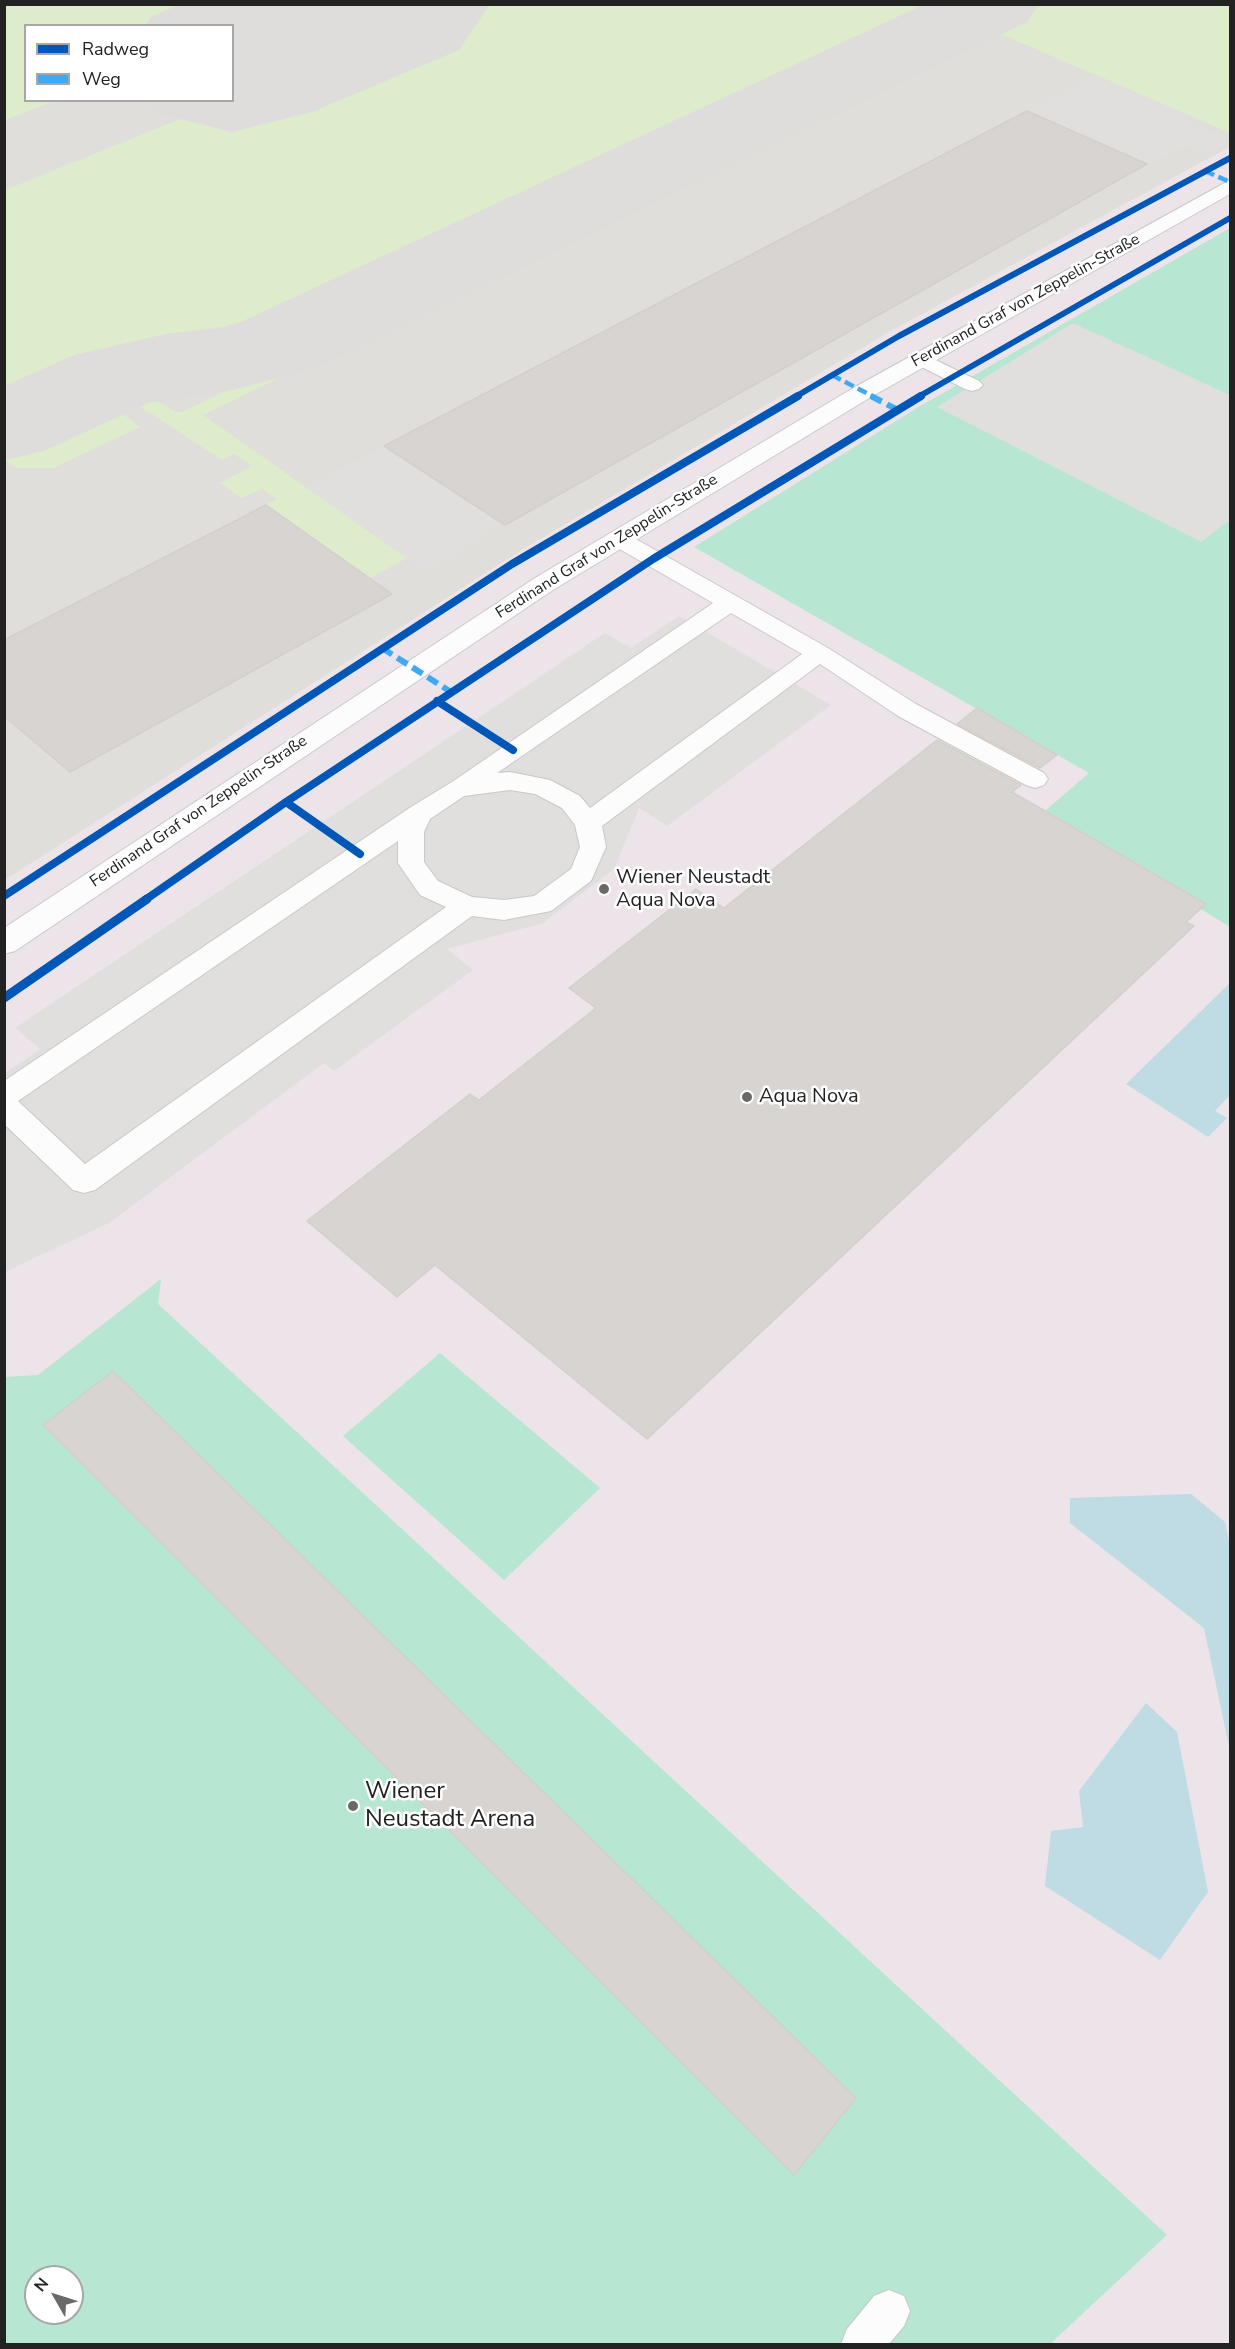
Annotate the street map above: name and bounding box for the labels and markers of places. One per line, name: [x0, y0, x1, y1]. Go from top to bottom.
place label: Wiener Neustadt Aqua Nova: [616, 866, 770, 913]
marker: Wiener Neustadt Aqua Nova: [597, 882, 611, 896]
place label: Aqua Nova: [759, 1085, 859, 1109]
marker: Aqua Nova: [740, 1090, 754, 1104]
place label: Wiener Neustadt Arena: [365, 1778, 535, 1834]
marker: Wiener Neustadt Arena: [346, 1799, 360, 1813]

